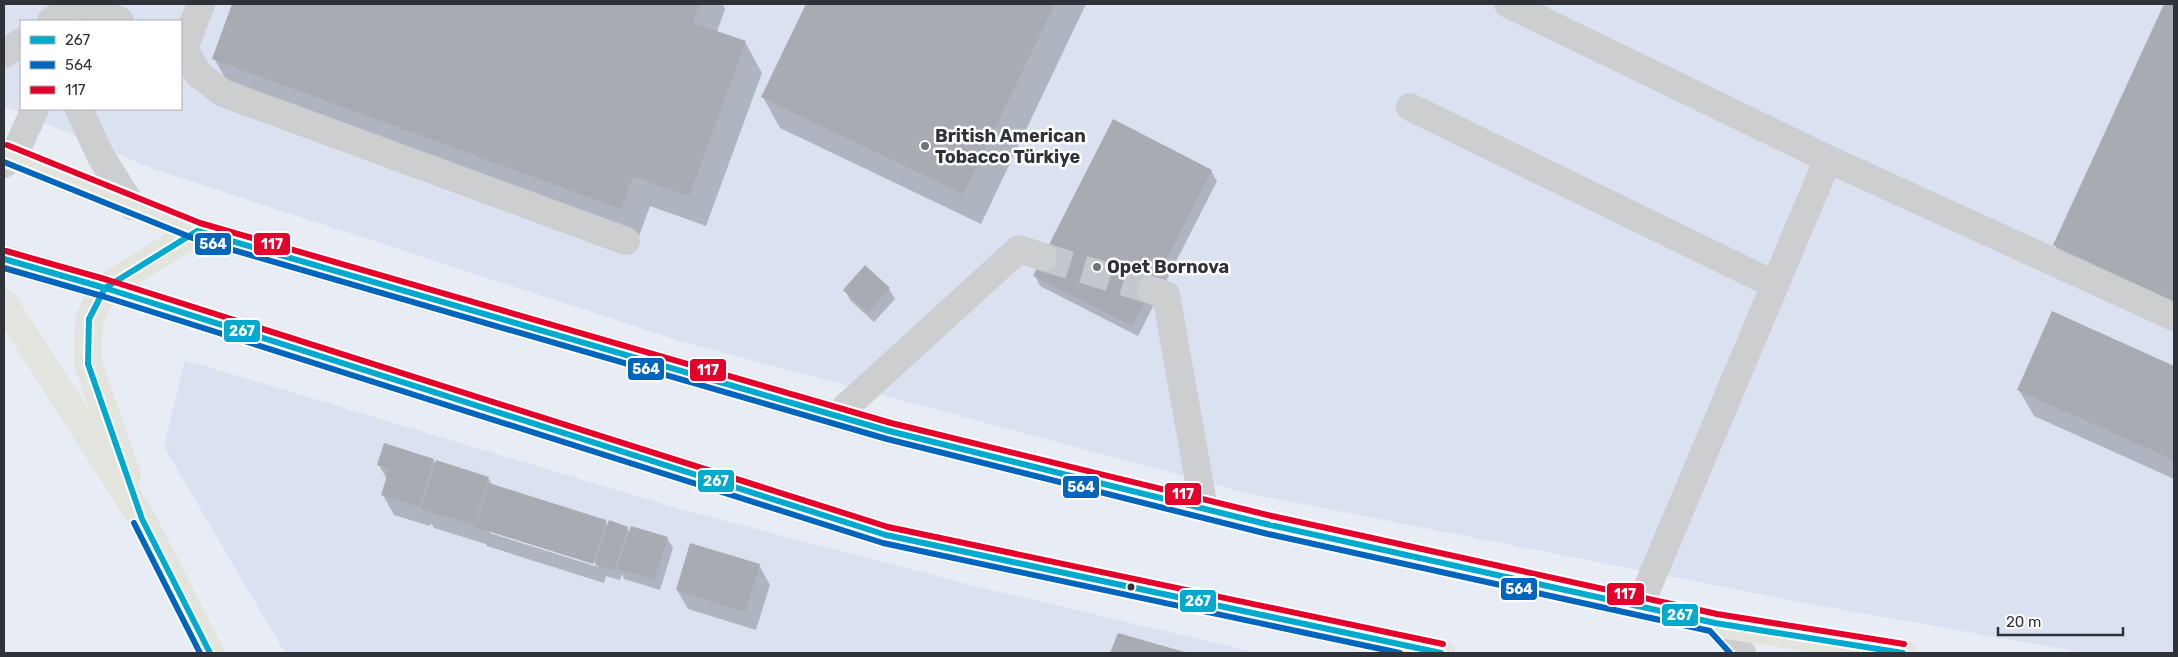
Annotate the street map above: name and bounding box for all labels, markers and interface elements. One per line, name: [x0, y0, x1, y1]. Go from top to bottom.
legend: [20, 20, 182, 110]
text: 267: [65, 31, 90, 49]
text: 564: [65, 56, 92, 74]
text: 117: [65, 81, 86, 99]
place label: British American Tobacco Türkiye: [935, 125, 1086, 168]
marker: British American Tobacco Türkiye: [919, 140, 931, 152]
line badge: 564: [194, 232, 232, 256]
line badge: 117: [253, 232, 291, 256]
text: 564: [199, 236, 227, 253]
text: 117: [261, 236, 283, 253]
place label: Opet Bornova: [1107, 256, 1229, 278]
marker: Opet Bornova: [1091, 261, 1103, 273]
line badge: 267: [223, 319, 261, 343]
text: 267: [229, 323, 255, 340]
line badge: 564: [627, 357, 665, 381]
line badge: 117: [689, 358, 727, 382]
text: 564: [632, 361, 660, 378]
text: 117: [697, 362, 719, 379]
line badge: 267: [697, 469, 735, 493]
text: 267: [703, 473, 729, 490]
line badge: 564: [1062, 475, 1100, 499]
text: 564: [1067, 479, 1095, 496]
line badge: 117: [1164, 482, 1202, 506]
text: 117: [1172, 486, 1194, 503]
line badge: 564: [1500, 577, 1538, 601]
text: 564: [1505, 581, 1533, 598]
unlabelled marker: [1126, 582, 1136, 592]
line badge: 117: [1606, 582, 1645, 606]
text: 117: [1614, 586, 1636, 603]
line badge: 267: [1179, 589, 1217, 613]
text: 267: [1185, 593, 1211, 610]
line badge: 267: [1661, 603, 1699, 627]
scale bar: [1998, 604, 2123, 636]
text: 267: [1667, 607, 1693, 624]
text: 20 m: [2006, 613, 2041, 631]

